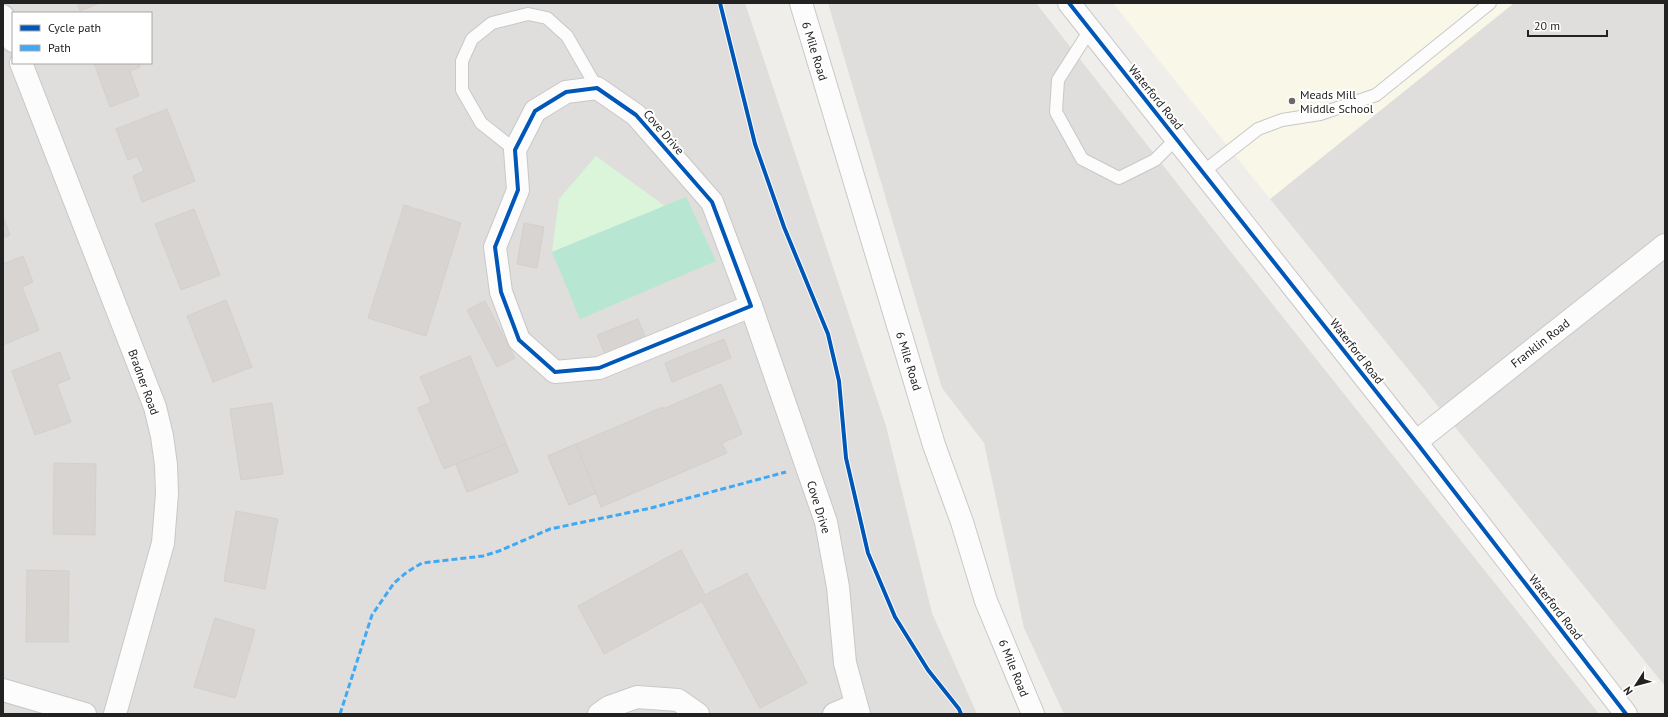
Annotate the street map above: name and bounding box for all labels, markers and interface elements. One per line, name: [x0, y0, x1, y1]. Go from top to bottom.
legend: [12, 12, 152, 64]
scale bar: [1528, 12, 1607, 38]
text: 20 m: [1534, 18, 1560, 33]
text: Cycle path: [48, 20, 101, 35]
street label: 6 Mile Road: [799, 20, 831, 82]
text: Path: [48, 40, 71, 55]
street label: Waterford Road: [1125, 62, 1187, 132]
place label: Meads Mill Middle School: [1300, 87, 1374, 116]
marker: Meads Mill Middle School: [1287, 96, 1297, 106]
street label: Cove Drive: [640, 106, 688, 158]
street label: Waterford Road: [1327, 315, 1387, 387]
street label: Franklin Road: [1508, 315, 1572, 371]
street label: 6 Mile Road: [893, 330, 925, 392]
street label: Bradner Road: [125, 347, 163, 417]
street label: Cove Drive: [804, 479, 834, 535]
street label: Waterford Road: [1526, 571, 1586, 643]
street label: 6 Mile Road: [996, 637, 1032, 699]
north arrow: [1616, 665, 1656, 705]
text: N: [1620, 684, 1636, 698]

